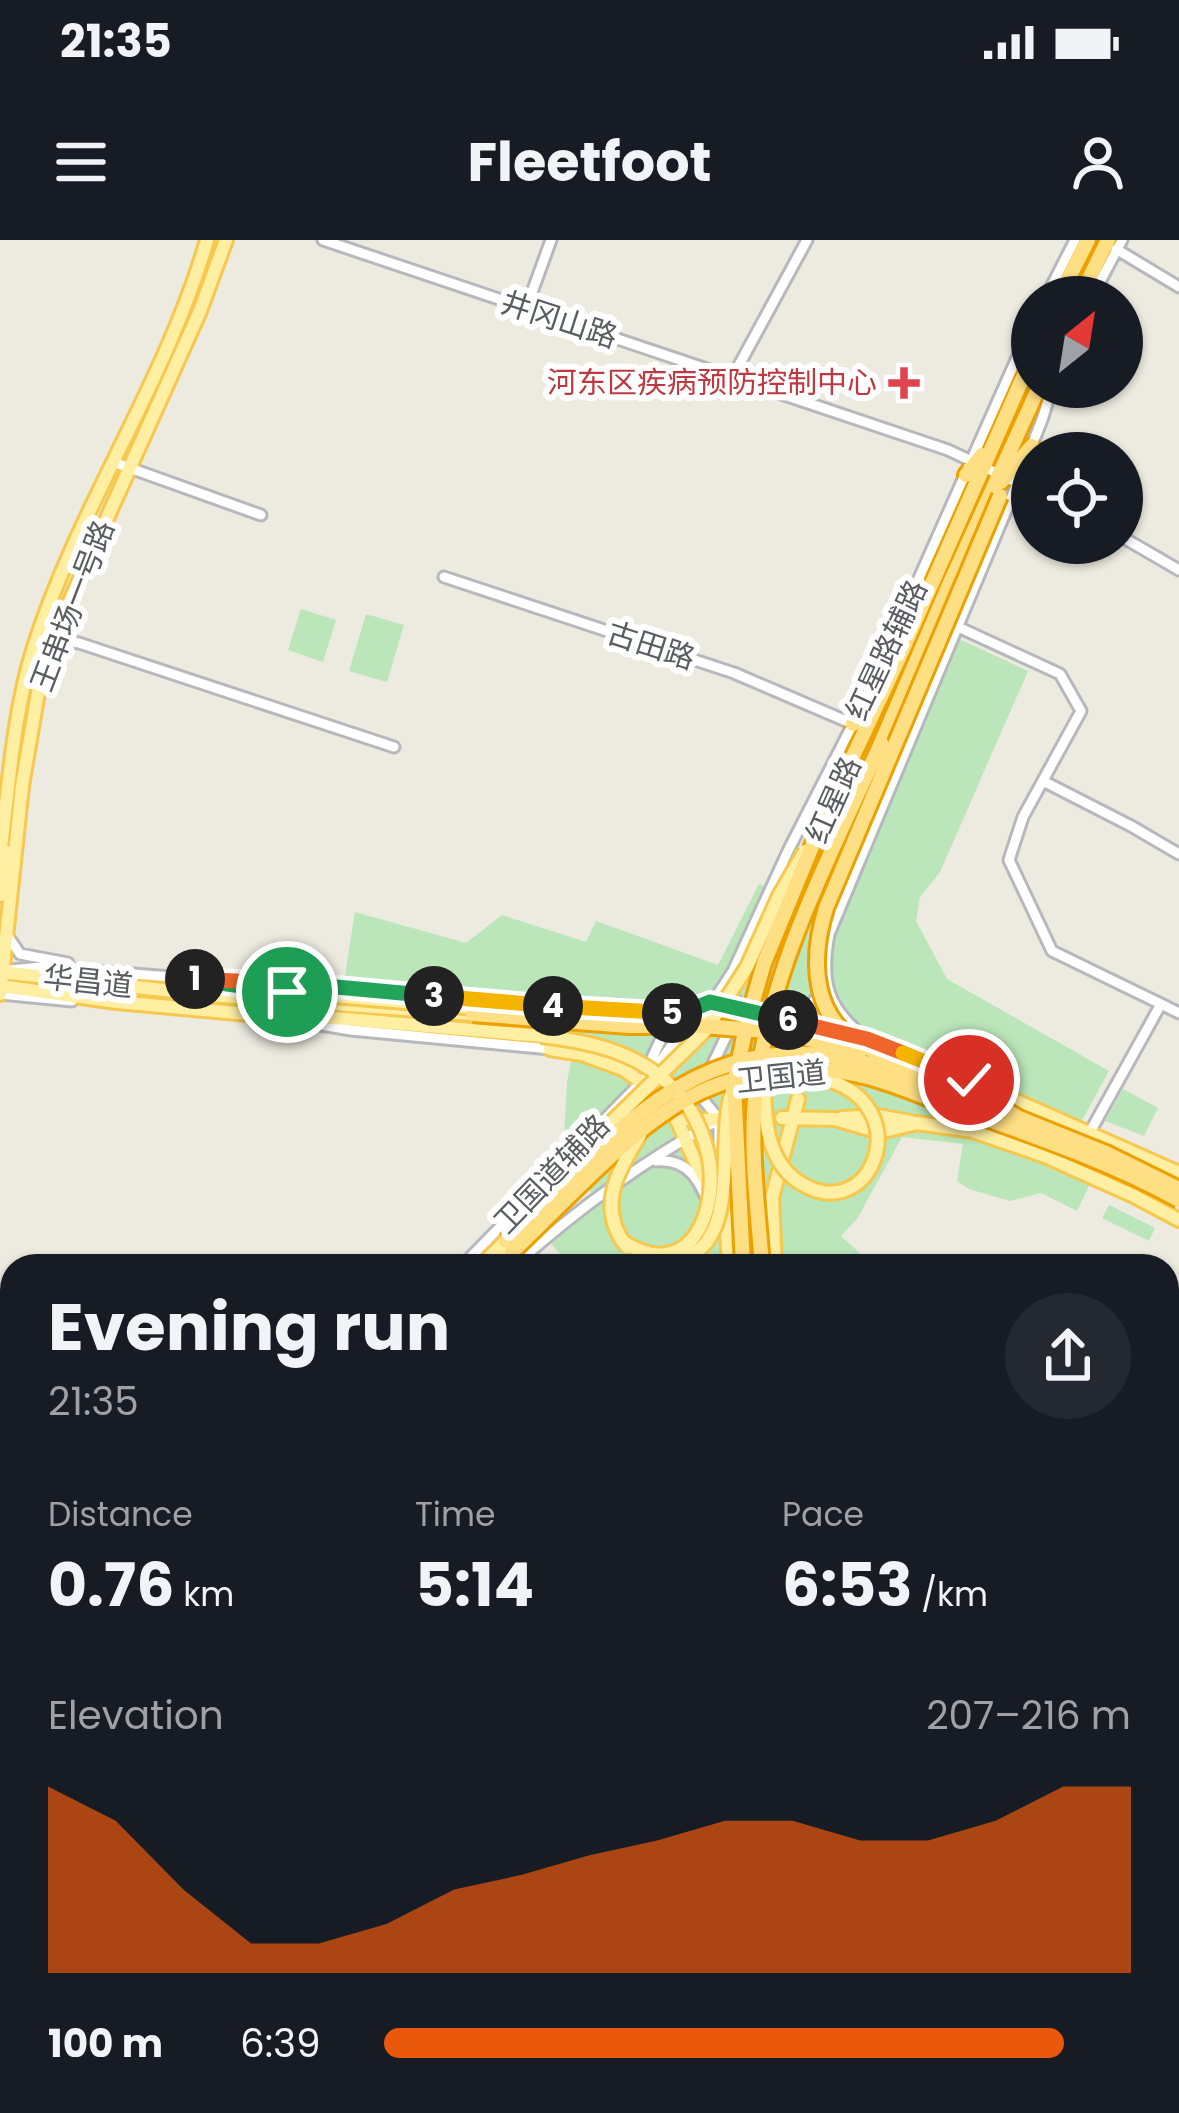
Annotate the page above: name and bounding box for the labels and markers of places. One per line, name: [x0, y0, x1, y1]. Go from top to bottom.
place label: 河东区疾病预防控制中心: [547, 361, 877, 404]
marker: 河东区疾病预防控制中心: [888, 367, 920, 399]
pin: [236, 941, 338, 1043]
pin: 1: [165, 949, 225, 1009]
pin: 3: [404, 966, 464, 1026]
pin: 4: [523, 976, 583, 1036]
pin: 5: [642, 983, 702, 1043]
pin: 6: [758, 990, 818, 1050]
pin: [918, 1029, 1020, 1131]

